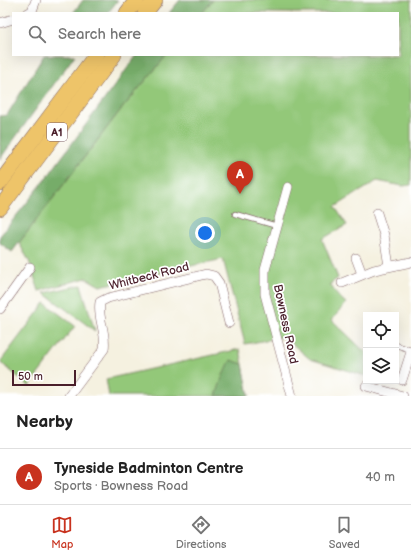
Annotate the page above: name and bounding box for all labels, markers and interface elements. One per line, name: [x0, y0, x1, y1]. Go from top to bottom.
search box: [12, 12, 399, 56]
icon: search: [26, 23, 48, 45]
text: Search here: [58, 25, 141, 44]
road number: A1: [47, 123, 67, 141]
pin: A: [227, 161, 253, 194]
your location: [195, 223, 215, 243]
street label: Whitbeck Road: [108, 259, 191, 294]
street label: Bowness Road: [270, 283, 301, 365]
map controls: [363, 312, 399, 384]
button: locate: [363, 312, 399, 348]
button: layers: [363, 348, 399, 384]
scale bar: [12, 368, 76, 387]
text: 50 m: [18, 370, 43, 383]
text: Nearby: [16, 412, 73, 432]
text: Tyneside Badminton Centre: [54, 459, 243, 478]
text: A: [25, 469, 33, 485]
text: 40 m: [365, 469, 395, 485]
text: Sports · Bowness Road: [54, 478, 188, 494]
tab: Map: [51, 514, 73, 551]
tab: Directions: [176, 514, 226, 551]
tab: Saved: [329, 514, 360, 551]

